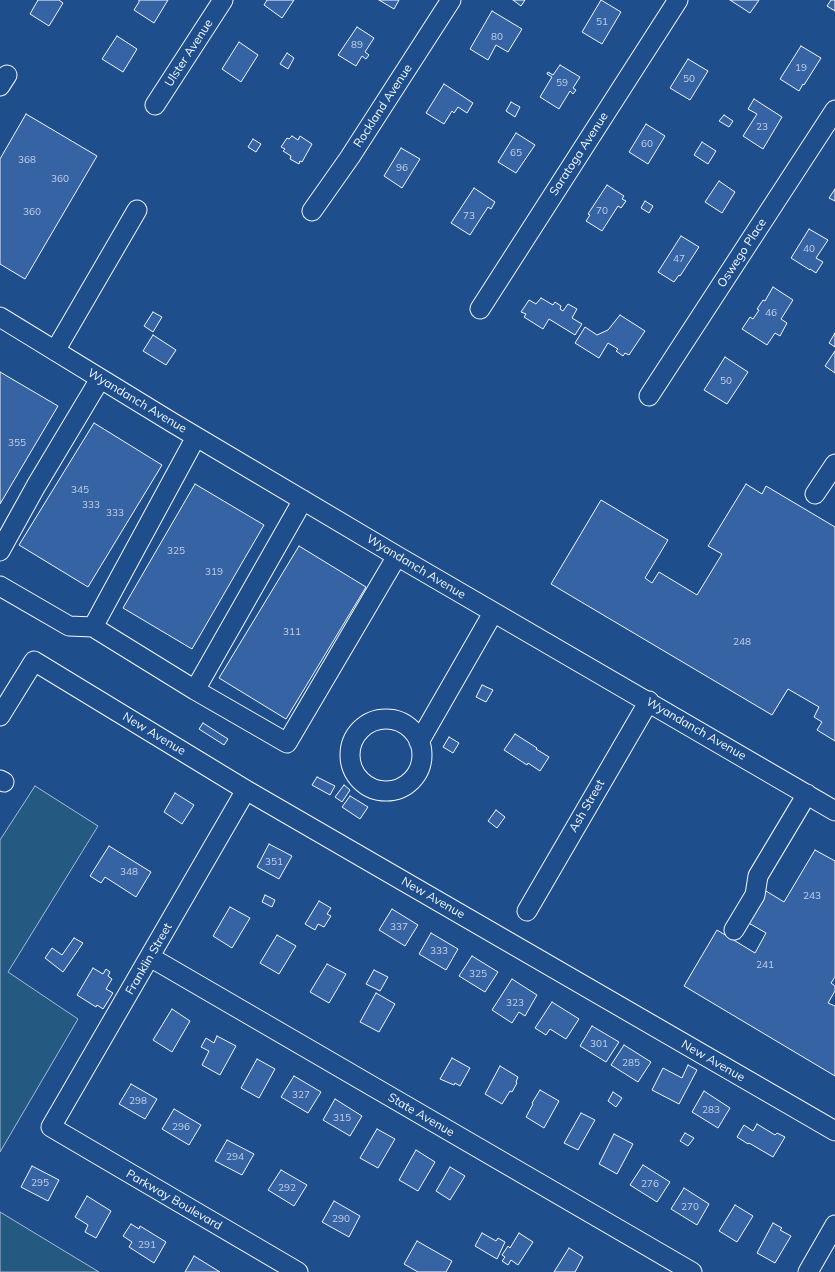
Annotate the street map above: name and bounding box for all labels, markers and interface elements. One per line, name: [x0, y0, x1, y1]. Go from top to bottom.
house number: 51: [596, 16, 608, 28]
street label: Ulster Avenue: [162, 17, 216, 89]
house number: 80: [491, 31, 503, 43]
house number: 89: [351, 39, 363, 51]
street label: Rockland Avenue: [351, 62, 415, 150]
house number: 19: [795, 62, 807, 74]
house number: 50: [683, 73, 695, 85]
house number: 59: [556, 77, 568, 89]
street label: Saratoga Avenue: [547, 110, 611, 198]
house number: 23: [756, 121, 768, 133]
house number: 60: [641, 138, 653, 150]
house number: 65: [510, 147, 522, 159]
house number: 368: [18, 154, 36, 166]
house number: 96: [396, 162, 408, 174]
house number: 360: [51, 173, 69, 185]
house number: 70: [596, 205, 608, 217]
house number: 360: [23, 206, 41, 218]
house number: 73: [463, 210, 475, 222]
street label: Oswego Place: [714, 216, 770, 290]
house number: 40: [803, 243, 815, 255]
house number: 47: [673, 253, 685, 265]
house number: 46: [765, 307, 777, 319]
street label: Wyandanch Avenue: [85, 366, 189, 436]
house number: 50: [720, 375, 732, 387]
house number: 355: [8, 437, 26, 449]
house number: 345: [71, 484, 89, 496]
house number: 333: [82, 499, 100, 511]
house number: 333: [106, 507, 124, 519]
street label: Wyandanch Avenue: [364, 532, 468, 602]
house number: 325: [167, 545, 185, 557]
house number: 319: [205, 566, 223, 578]
house number: 311: [283, 626, 301, 638]
house number: 248: [733, 636, 751, 648]
street label: Wyandanch Avenue: [644, 695, 748, 763]
street label: New Avenue: [120, 710, 188, 758]
street label: Ash Street: [566, 777, 608, 835]
house number: 351: [265, 856, 283, 868]
house number: 348: [120, 866, 138, 878]
street label: New Avenue: [399, 874, 467, 922]
house number: 243: [803, 890, 821, 902]
street label: Franklin Street: [123, 921, 175, 997]
house number: 337: [390, 921, 408, 933]
house number: 333: [430, 945, 448, 957]
house number: 241: [756, 959, 774, 971]
house number: 325: [469, 968, 487, 980]
house number: 323: [506, 997, 524, 1009]
street label: New Avenue: [679, 1037, 747, 1085]
house number: 301: [590, 1038, 608, 1050]
house number: 285: [622, 1057, 640, 1069]
house number: 327: [292, 1089, 310, 1101]
street label: State Avenue: [385, 1090, 457, 1140]
house number: 298: [129, 1095, 147, 1107]
house number: 283: [702, 1104, 720, 1116]
house number: 315: [333, 1112, 351, 1124]
house number: 296: [172, 1121, 190, 1133]
house number: 294: [226, 1151, 244, 1163]
street label: Parkway Boulevard: [124, 1167, 224, 1233]
house number: 295: [31, 1177, 49, 1189]
house number: 276: [641, 1178, 659, 1190]
house number: 292: [278, 1182, 296, 1194]
house number: 270: [681, 1201, 699, 1213]
house number: 290: [332, 1213, 350, 1225]
house number: 291: [138, 1239, 156, 1251]

